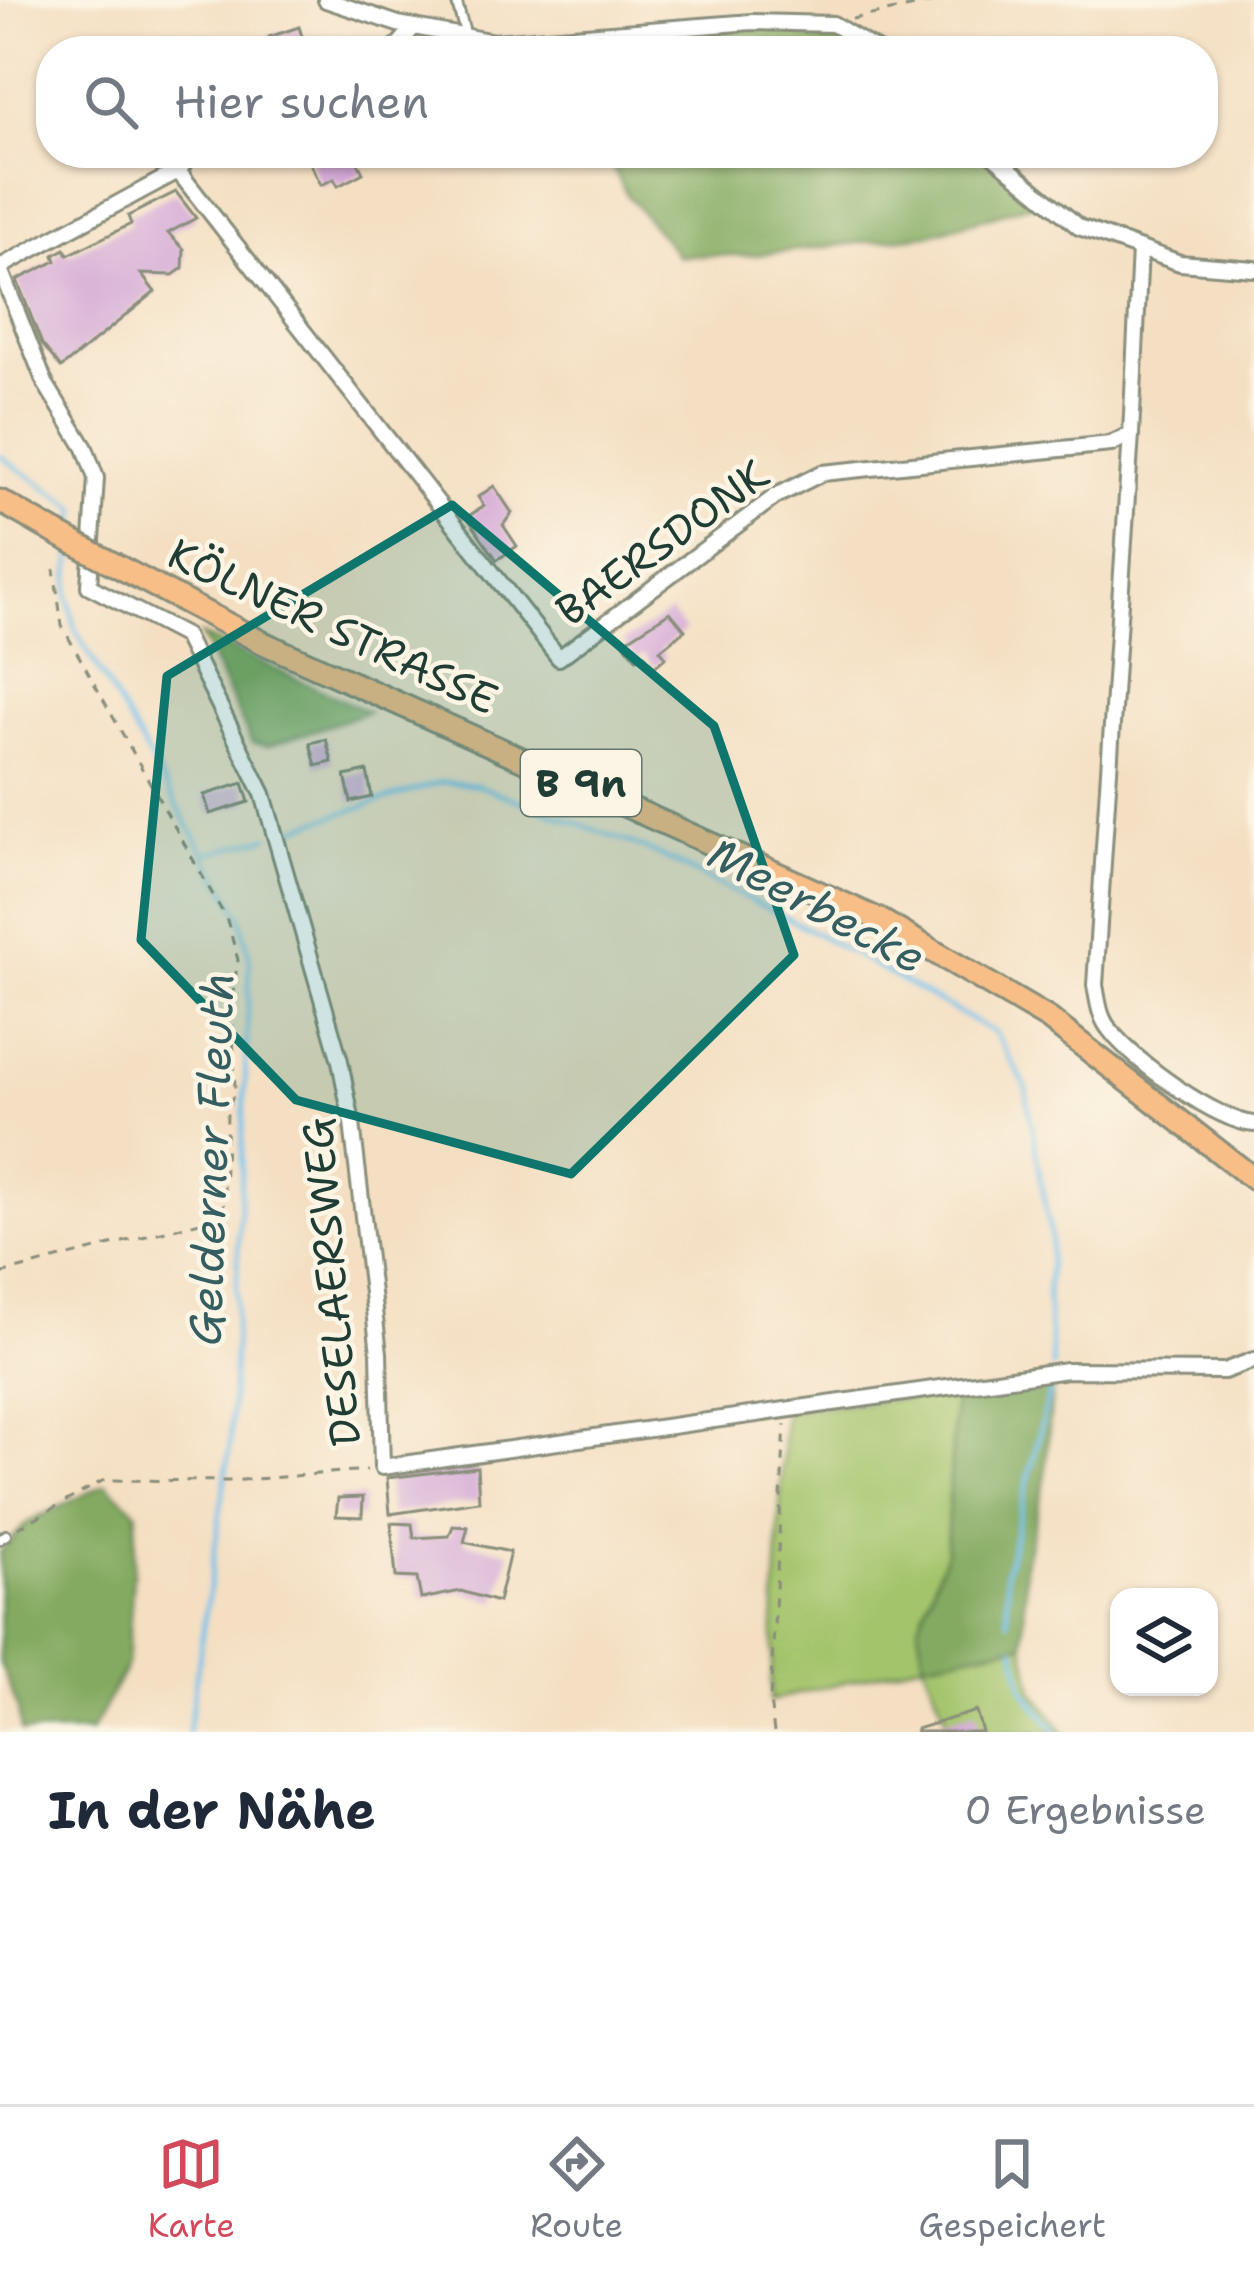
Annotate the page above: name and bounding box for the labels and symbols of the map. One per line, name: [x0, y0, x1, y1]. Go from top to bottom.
street label: BAERSDONK: [545, 446, 779, 638]
street label: KÖLNER STRASSE: [159, 525, 507, 727]
road number: B 9n: [521, 750, 641, 816]
water label: Meerbecke: [698, 823, 936, 987]
water label: Gelderner Fleuth: [174, 971, 248, 1347]
street label: DESELAERSWEG: [289, 1115, 373, 1449]

